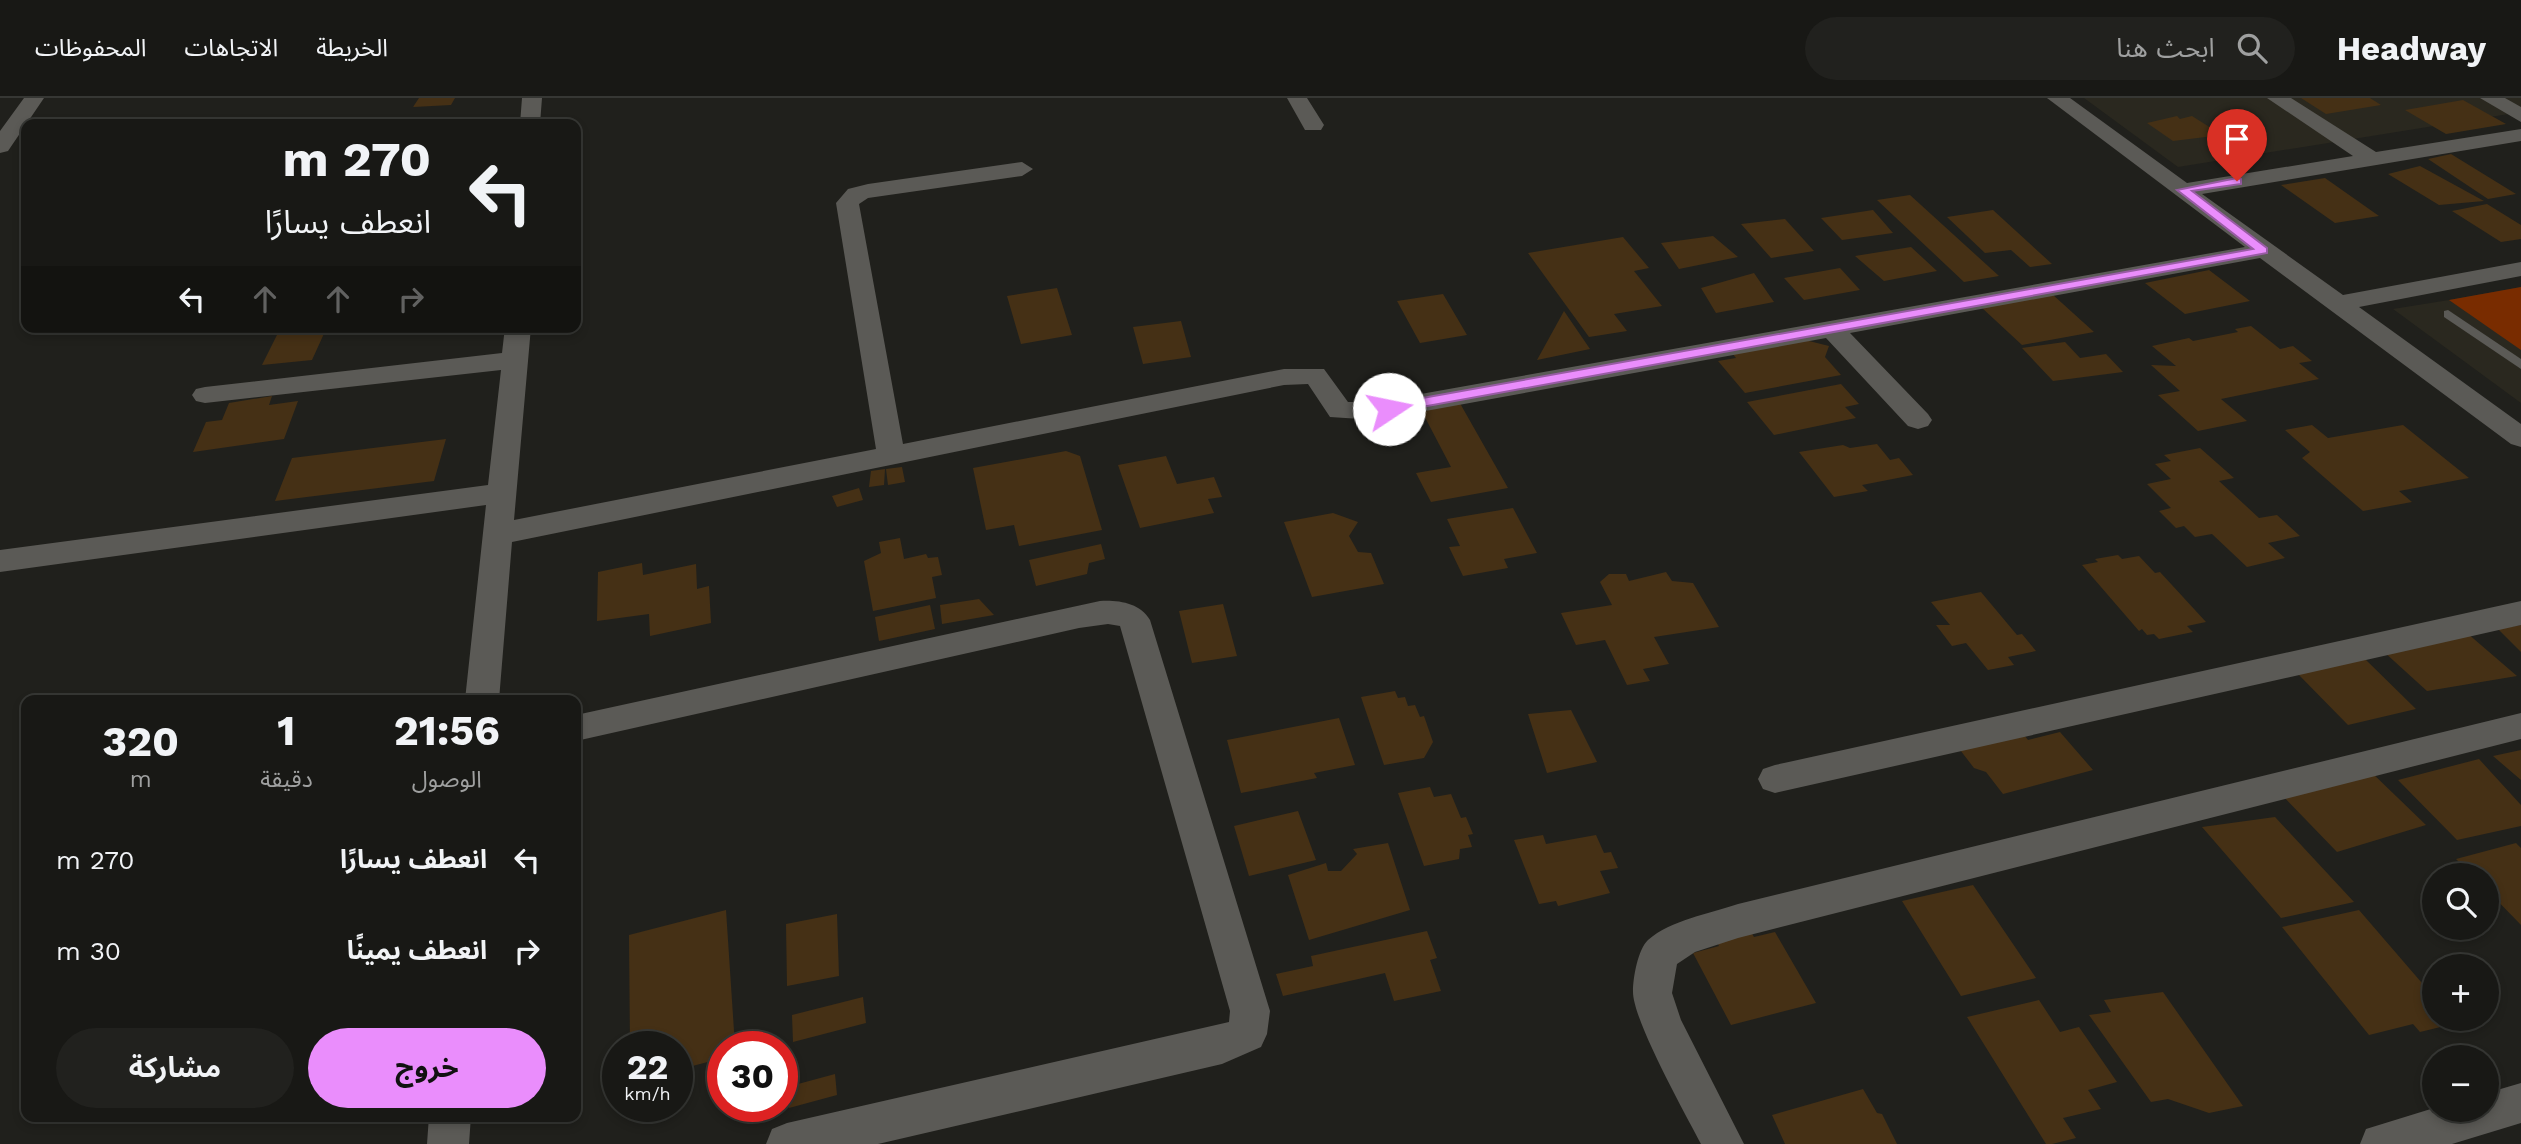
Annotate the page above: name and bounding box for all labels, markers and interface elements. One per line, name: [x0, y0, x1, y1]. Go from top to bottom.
search box: [1805, 17, 2295, 80]
icon: search: [2233, 29, 2271, 67]
text: Headway: [2337, 29, 2486, 68]
text: ابحث هنا: [2116, 33, 2215, 63]
text: المحفوظات: [35, 34, 146, 62]
text: الاتجاهات: [184, 34, 278, 62]
text: الخريطة: [316, 34, 388, 62]
pin: [2207, 109, 2267, 181]
icon: arrive: [2218, 120, 2256, 158]
text: 270 m: [282, 130, 431, 188]
icon: left: [455, 147, 546, 238]
text: انعطف يسارًا: [265, 203, 431, 241]
icon: left: [173, 280, 211, 318]
icon: ahead: [246, 280, 284, 318]
icon: ahead: [319, 280, 357, 318]
icon: right: [392, 280, 430, 318]
position arrow: [1352, 372, 1426, 446]
text: 1: [277, 706, 295, 755]
text: 21:56: [394, 706, 500, 755]
text: 320: [102, 717, 179, 766]
text: m: [130, 766, 152, 793]
text: دقيقة: [260, 766, 313, 793]
text: الوصول: [412, 766, 482, 793]
icon: left: [508, 841, 546, 879]
text: انعطف يسارًا: [340, 844, 487, 874]
text: 270 m: [56, 845, 135, 875]
map controls: [2422, 863, 2499, 1122]
button: search: [2422, 863, 2499, 940]
icon: right: [508, 932, 546, 970]
text: انعطف يمينًا: [347, 935, 487, 965]
text: 30 m: [56, 936, 121, 966]
button: +: [2422, 954, 2499, 1031]
button: مشاركة: [56, 1028, 294, 1108]
button: خروج: [308, 1028, 546, 1108]
speed limit sign: 30: [707, 1031, 798, 1122]
button: −: [2422, 1045, 2499, 1122]
text: 22: [627, 1046, 668, 1088]
text: km/h: [624, 1083, 671, 1104]

